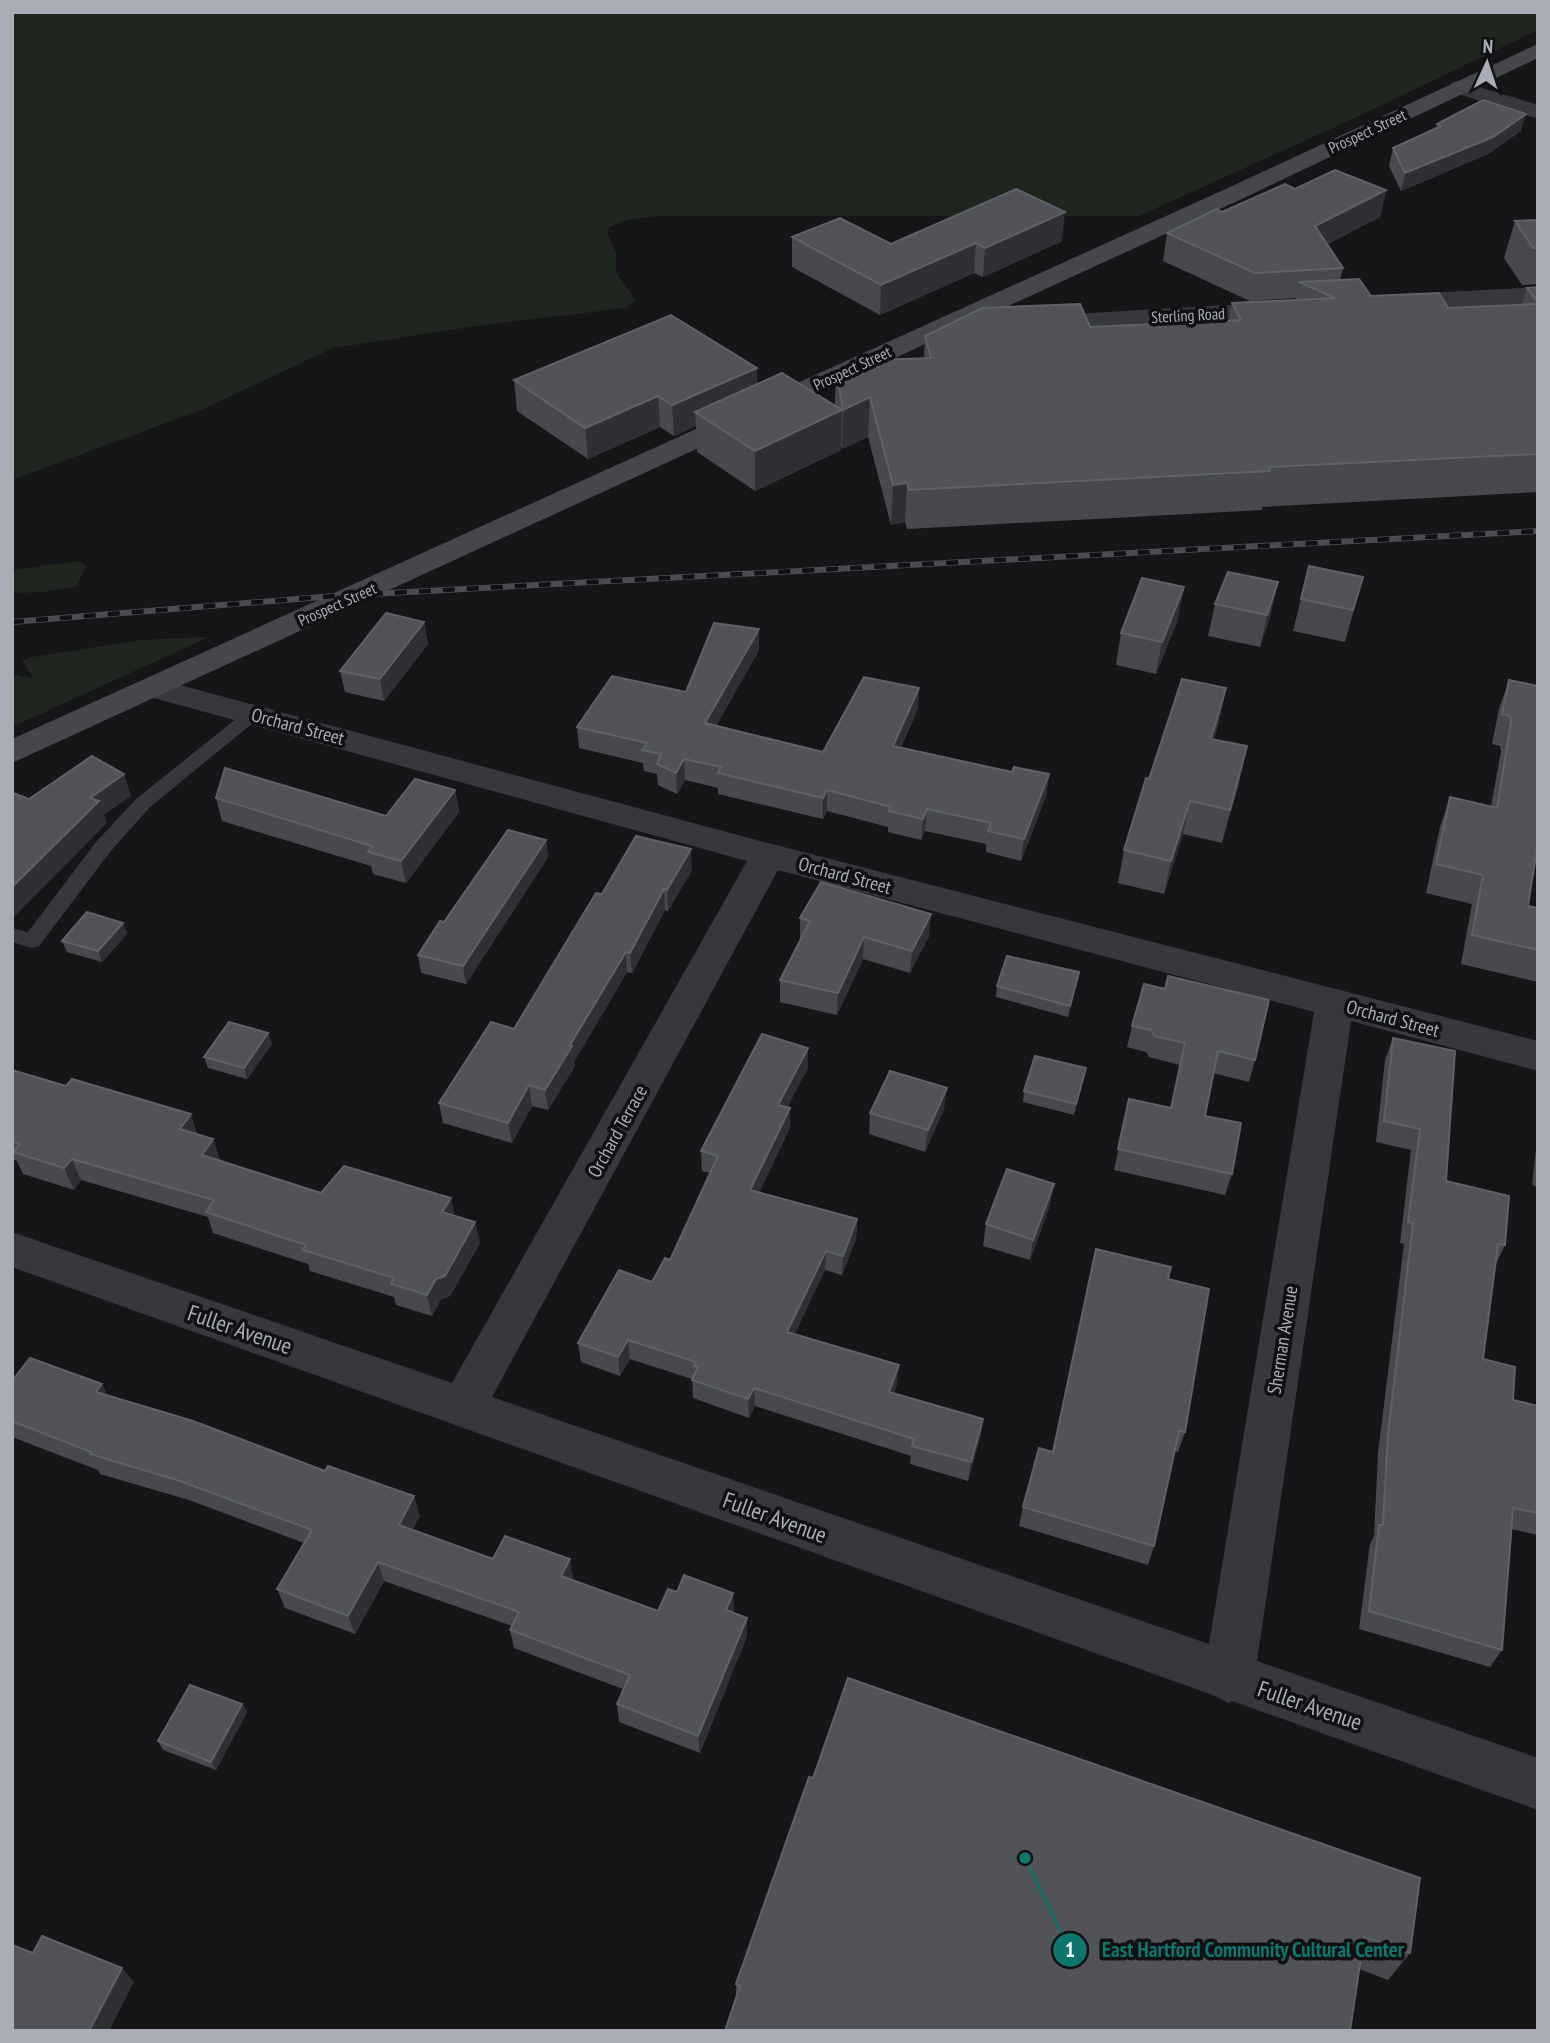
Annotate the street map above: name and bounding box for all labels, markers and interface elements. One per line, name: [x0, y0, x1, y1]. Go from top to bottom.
north arrow: [1452, 28, 1522, 98]
text: N: [1482, 34, 1494, 58]
street label: Prospect Street: [1325, 104, 1410, 158]
street label: Sterling Road: [1151, 303, 1226, 327]
street label: Prospect Street: [810, 341, 895, 395]
street label: Prospect Street: [295, 578, 380, 630]
street label: Orchard Street: [249, 702, 348, 750]
street label: Orchard Street: [796, 851, 895, 899]
street label: Orchard Street: [1344, 994, 1443, 1042]
street label: Orchard Terrace: [582, 1080, 652, 1181]
street label: Sherman Avenue: [1262, 1284, 1302, 1396]
street label: Fuller Avenue: [184, 1298, 296, 1360]
street label: Fuller Avenue: [719, 1485, 831, 1549]
street label: Fuller Avenue: [1254, 1674, 1366, 1736]
callout: East Hartford Community Cultural Center: [1052, 1929, 1419, 1971]
text: 1: [1065, 1936, 1075, 1963]
text: East Hartford Community Cultural Center: [1102, 1936, 1405, 1963]

